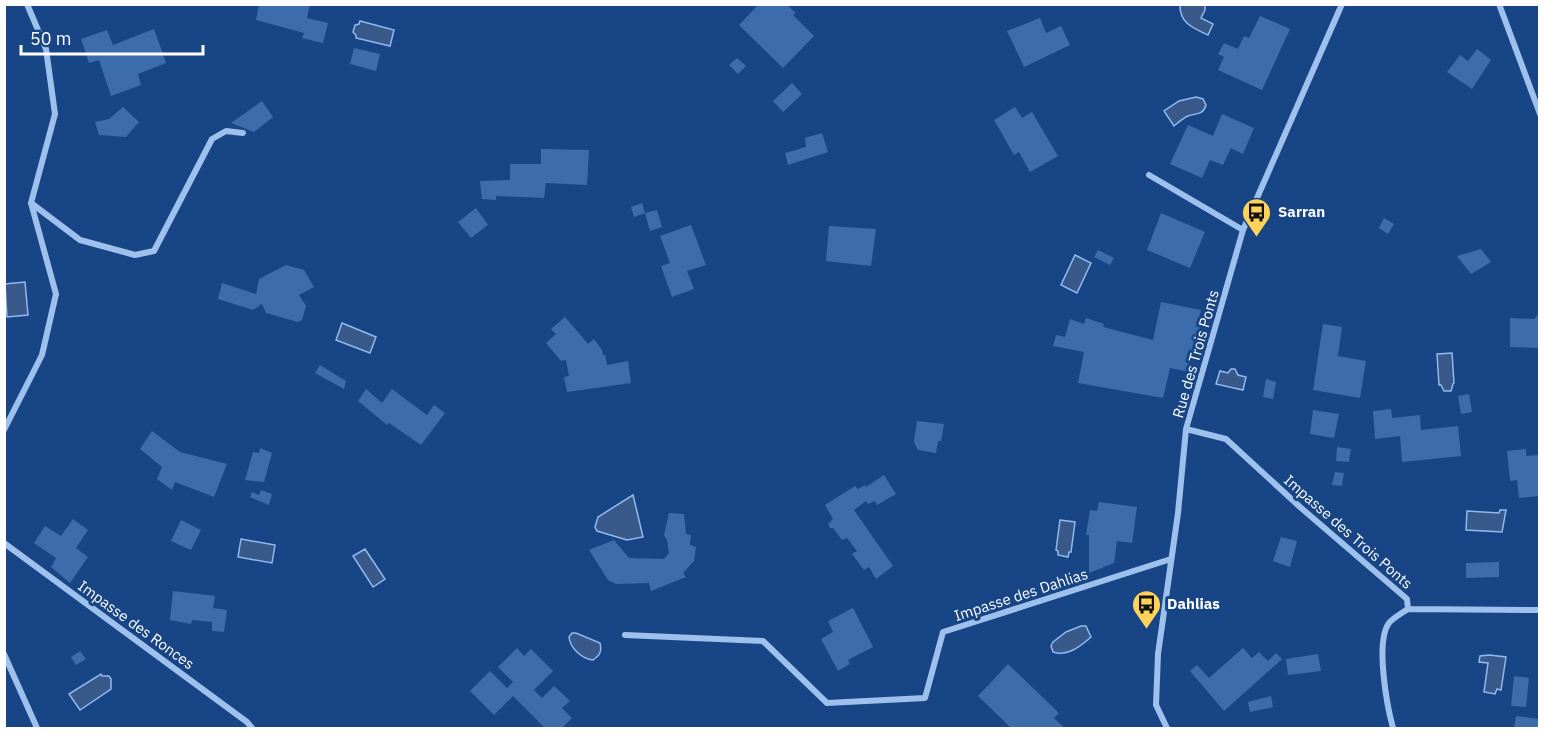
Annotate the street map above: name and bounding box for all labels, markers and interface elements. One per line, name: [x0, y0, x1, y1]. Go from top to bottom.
scale bar: [21, 18, 202, 56]
text: 50 m: [30, 27, 72, 50]
bus stop icon: Sarran: [1241, 196, 1273, 238]
place label: Sarran: [1278, 202, 1325, 221]
street label: Rue des Trois Ponts: [1168, 288, 1223, 420]
street label: Impasse des Trois Ponts: [1280, 470, 1417, 593]
street label: Impasse des Dahlias: [952, 564, 1090, 625]
street label: Impasse des Ronces: [74, 576, 198, 673]
bus stop icon: Dahlias: [1130, 588, 1162, 630]
place label: Dahlias: [1167, 594, 1220, 613]

